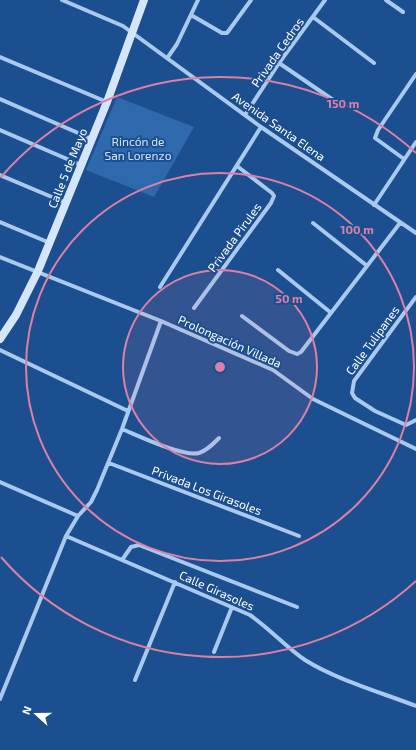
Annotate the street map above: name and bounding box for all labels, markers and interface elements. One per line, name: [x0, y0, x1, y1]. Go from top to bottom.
street label: Privada Cedros: [248, 15, 306, 89]
street label: Avenida Santa Elena: [230, 89, 328, 163]
text: 150 m: [327, 96, 359, 110]
street label: Calle 5 de Mayo: [45, 126, 89, 210]
park label: Rincón de San Lorenzo: [105, 134, 172, 162]
street label: Privada Pirules: [204, 200, 264, 274]
text: 100 m: [340, 222, 374, 236]
text: 50 m: [275, 291, 303, 305]
street label: Calle Tulipanes: [342, 303, 402, 377]
street label: Prolongación Villada: [176, 312, 284, 370]
centre of rings: [213, 360, 227, 374]
street label: Privada Los Girasoles: [150, 463, 264, 517]
street label: Calle Girasoles: [177, 567, 257, 613]
north arrow: [16, 694, 56, 734]
text: N: [19, 704, 34, 716]

